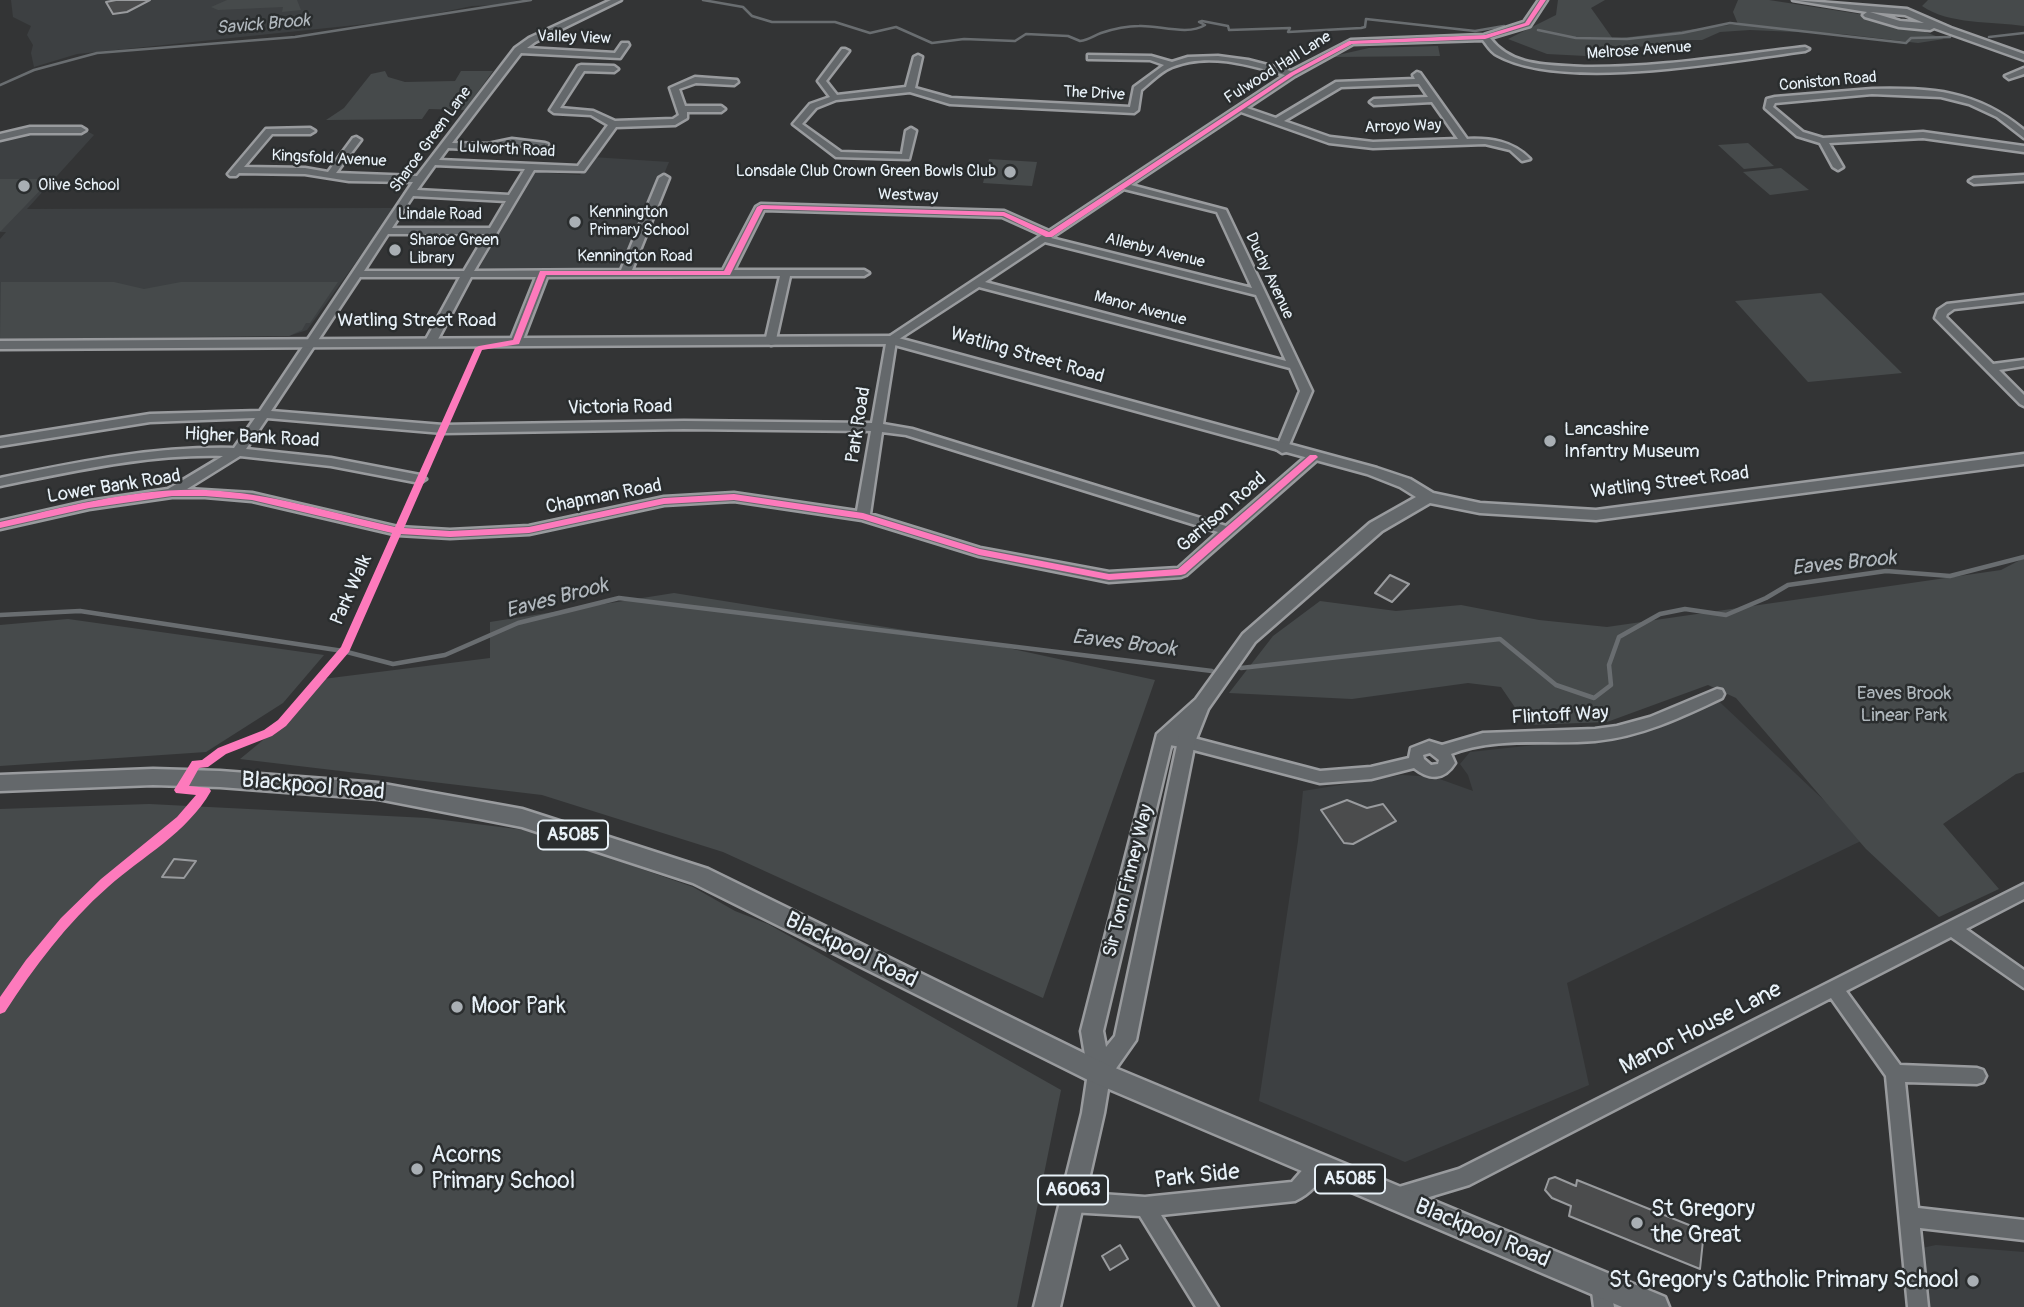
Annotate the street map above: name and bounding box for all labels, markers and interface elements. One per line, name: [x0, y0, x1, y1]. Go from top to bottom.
water label: Savick Brook: [215, 10, 311, 40]
street label: Valley View: [537, 27, 611, 49]
street label: Fulwood Hall Lane: [1221, 27, 1335, 109]
street label: Melrose Avenue: [1586, 38, 1692, 64]
street label: Coniston Road: [1778, 68, 1878, 96]
street label: Sharoe Green Lane: [386, 83, 476, 197]
street label: The Drive: [1063, 83, 1125, 105]
street label: Arroyo Way: [1364, 116, 1442, 138]
street label: Lulworth Road: [458, 138, 556, 162]
street label: Kingsfold Avenue: [271, 146, 387, 172]
place label: Lonsdale Club Crown Green Bowls Club: [736, 162, 996, 182]
marker: Lonsdale Club Crown Green Bowls Club: [1002, 164, 1018, 180]
place label: Olive School: [38, 176, 120, 196]
marker: Olive School: [16, 178, 32, 194]
street label: Westway: [878, 185, 938, 207]
place label: Kennington Primary School: [589, 203, 689, 241]
street label: Lindale Road: [398, 205, 482, 225]
marker: Kennington Primary School: [567, 214, 583, 230]
street label: Allenby Avenue: [1103, 229, 1207, 273]
street label: Duchy Avenue: [1241, 230, 1297, 322]
place label: Sharoe Green Library: [409, 231, 499, 269]
marker: Sharoe Green Library: [387, 242, 403, 258]
street label: Kennington Road: [577, 247, 693, 267]
street label: Manor Avenue: [1092, 287, 1188, 331]
street label: Watling Street Road: [337, 310, 497, 332]
street label: Watling Street Road: [947, 323, 1107, 389]
street label: Park Road: [842, 385, 876, 465]
street label: Victoria Road: [567, 396, 673, 420]
place label: Lancashire Infantry Museum: [1564, 419, 1700, 463]
street label: Higher Bank Road: [184, 423, 320, 453]
marker: Lancashire Infantry Museum: [1542, 433, 1558, 449]
street label: Watling Street Road: [1590, 462, 1750, 504]
street label: Lower Bank Road: [46, 465, 182, 509]
street label: Garrison Road: [1173, 468, 1271, 558]
street label: Chapman Road: [544, 475, 664, 519]
water label: Eaves Brook: [1791, 546, 1897, 582]
street label: Park Walk: [326, 551, 378, 629]
water label: Eaves Brook: [503, 573, 611, 625]
water label: Eaves Brook: [1071, 625, 1177, 663]
park label: Eaves Brook Linear Park: [1857, 683, 1951, 727]
street label: Flintoff Way: [1511, 702, 1609, 730]
street label: Blackpool Road: [240, 767, 386, 807]
street label: Sir Tom Finney Way: [1099, 802, 1159, 960]
road number: A5085: [538, 820, 608, 850]
street label: Blackpool Road: [780, 907, 922, 995]
street label: Manor House Lane: [1615, 976, 1787, 1082]
place label: Moor Park: [471, 993, 566, 1021]
marker: Moor Park: [449, 999, 465, 1015]
place label: Acorns Primary School: [431, 1142, 575, 1196]
street label: Park Side: [1153, 1159, 1241, 1195]
marker: Acorns Primary School: [409, 1161, 425, 1177]
road number: A5085: [1315, 1164, 1385, 1194]
road number: A6063: [1038, 1176, 1108, 1204]
street label: Blackpool Road: [1410, 1193, 1554, 1275]
place label: St Gregory the Great: [1651, 1196, 1755, 1250]
marker: St Gregory the Great: [1629, 1215, 1645, 1231]
place label: St Gregory's Catholic Primary School: [1609, 1267, 1959, 1295]
marker: St Gregory's Catholic Primary School: [1965, 1273, 1981, 1289]

